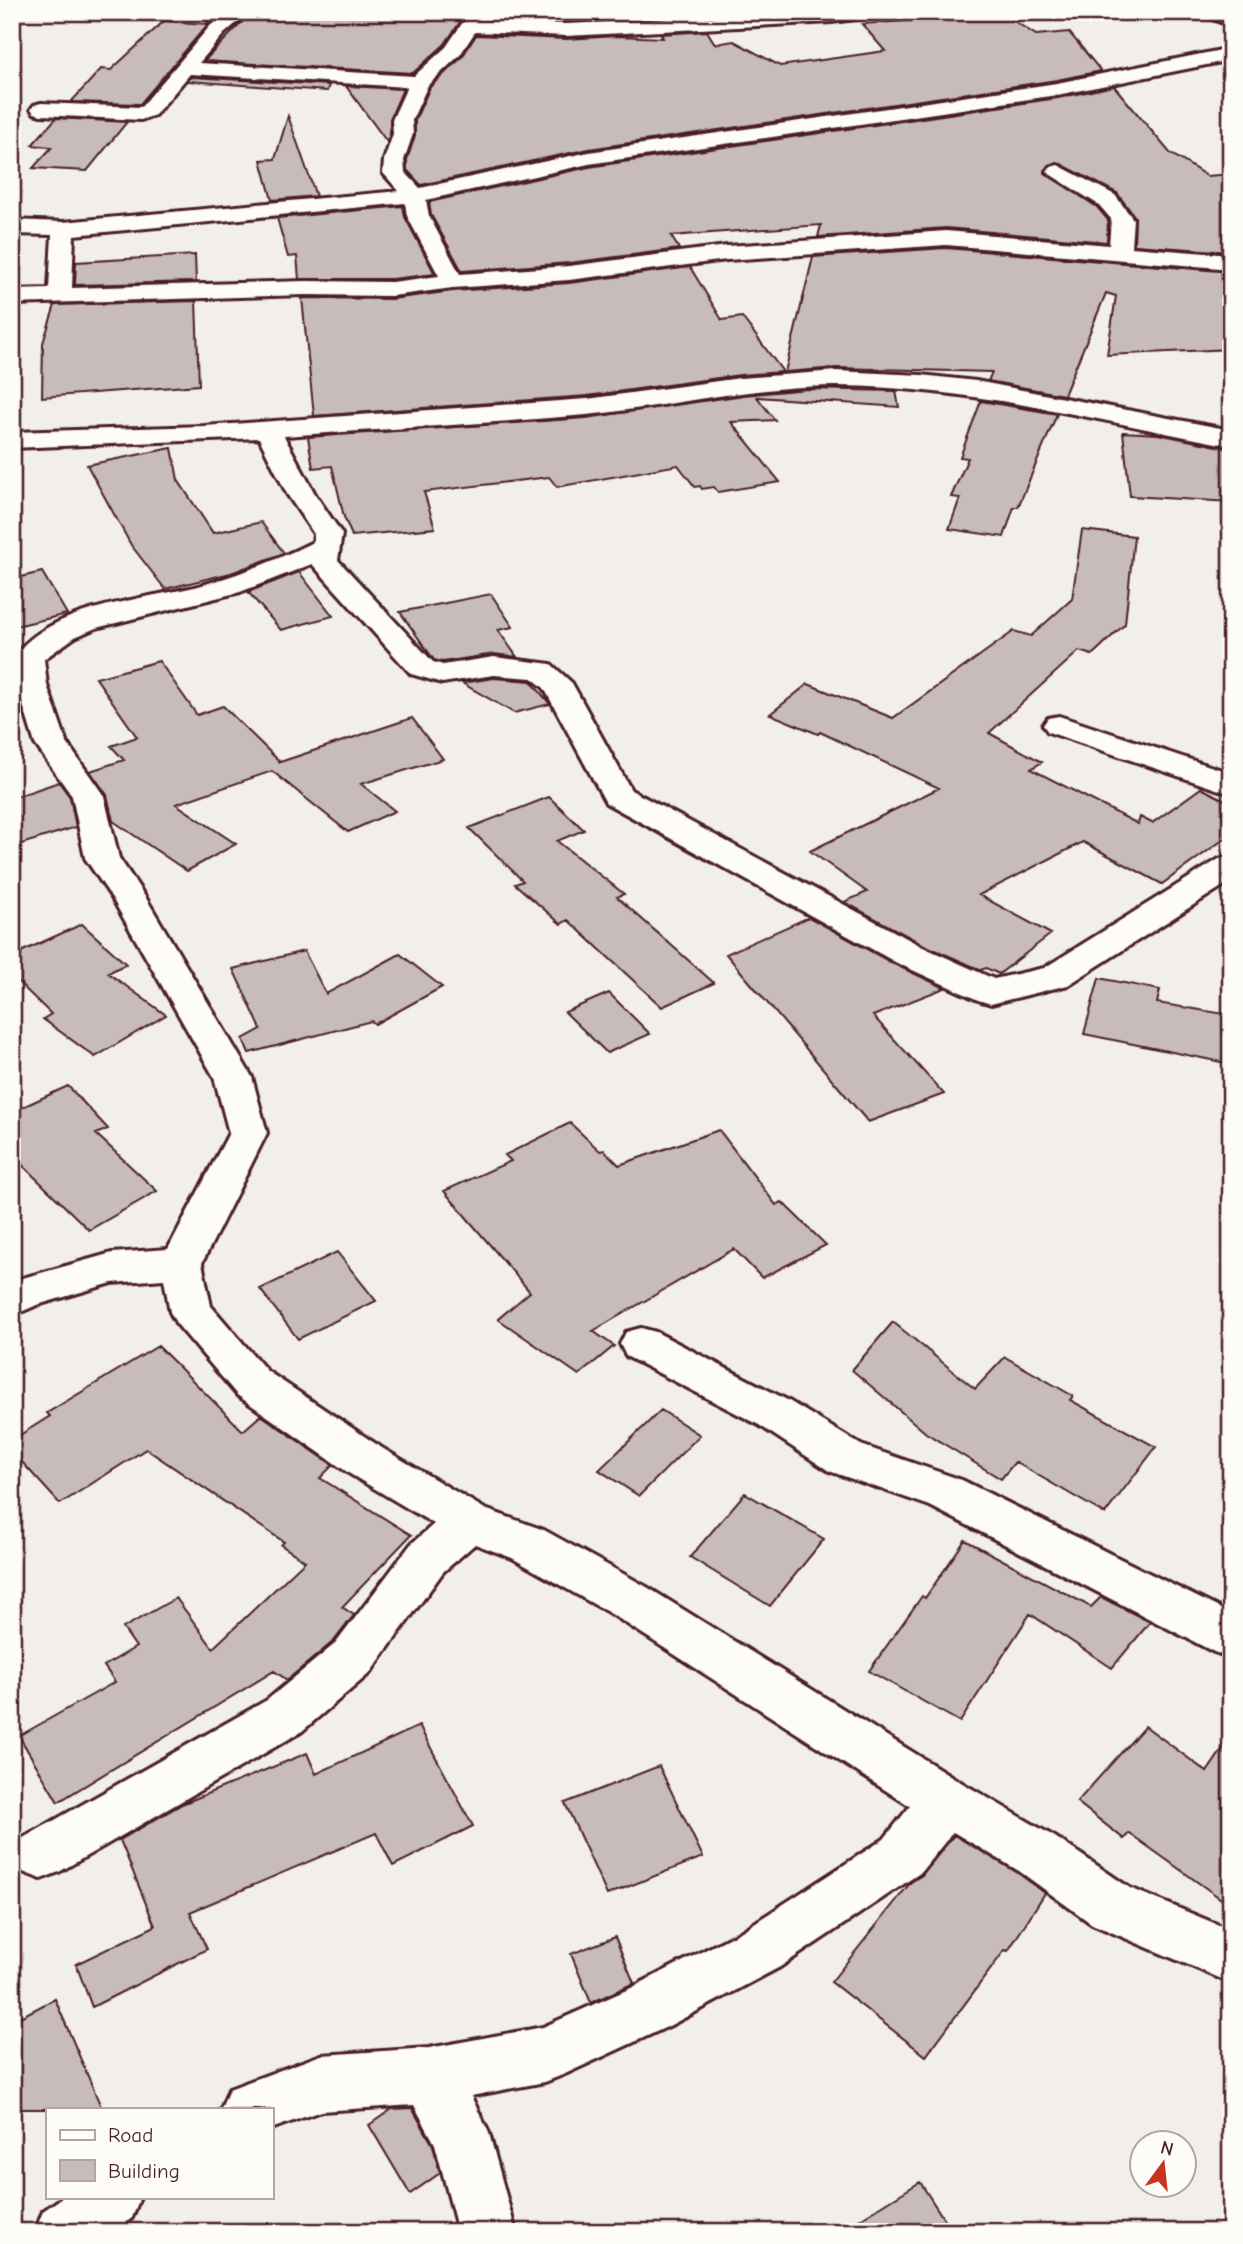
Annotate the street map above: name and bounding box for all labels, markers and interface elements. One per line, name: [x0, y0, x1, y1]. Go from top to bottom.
legend: [46, 2108, 273, 2198]
text: Road: [108, 2123, 153, 2147]
north arrow: [1128, 2128, 1198, 2198]
text: N: [1158, 2136, 1176, 2161]
text: Building: [108, 2159, 180, 2183]

